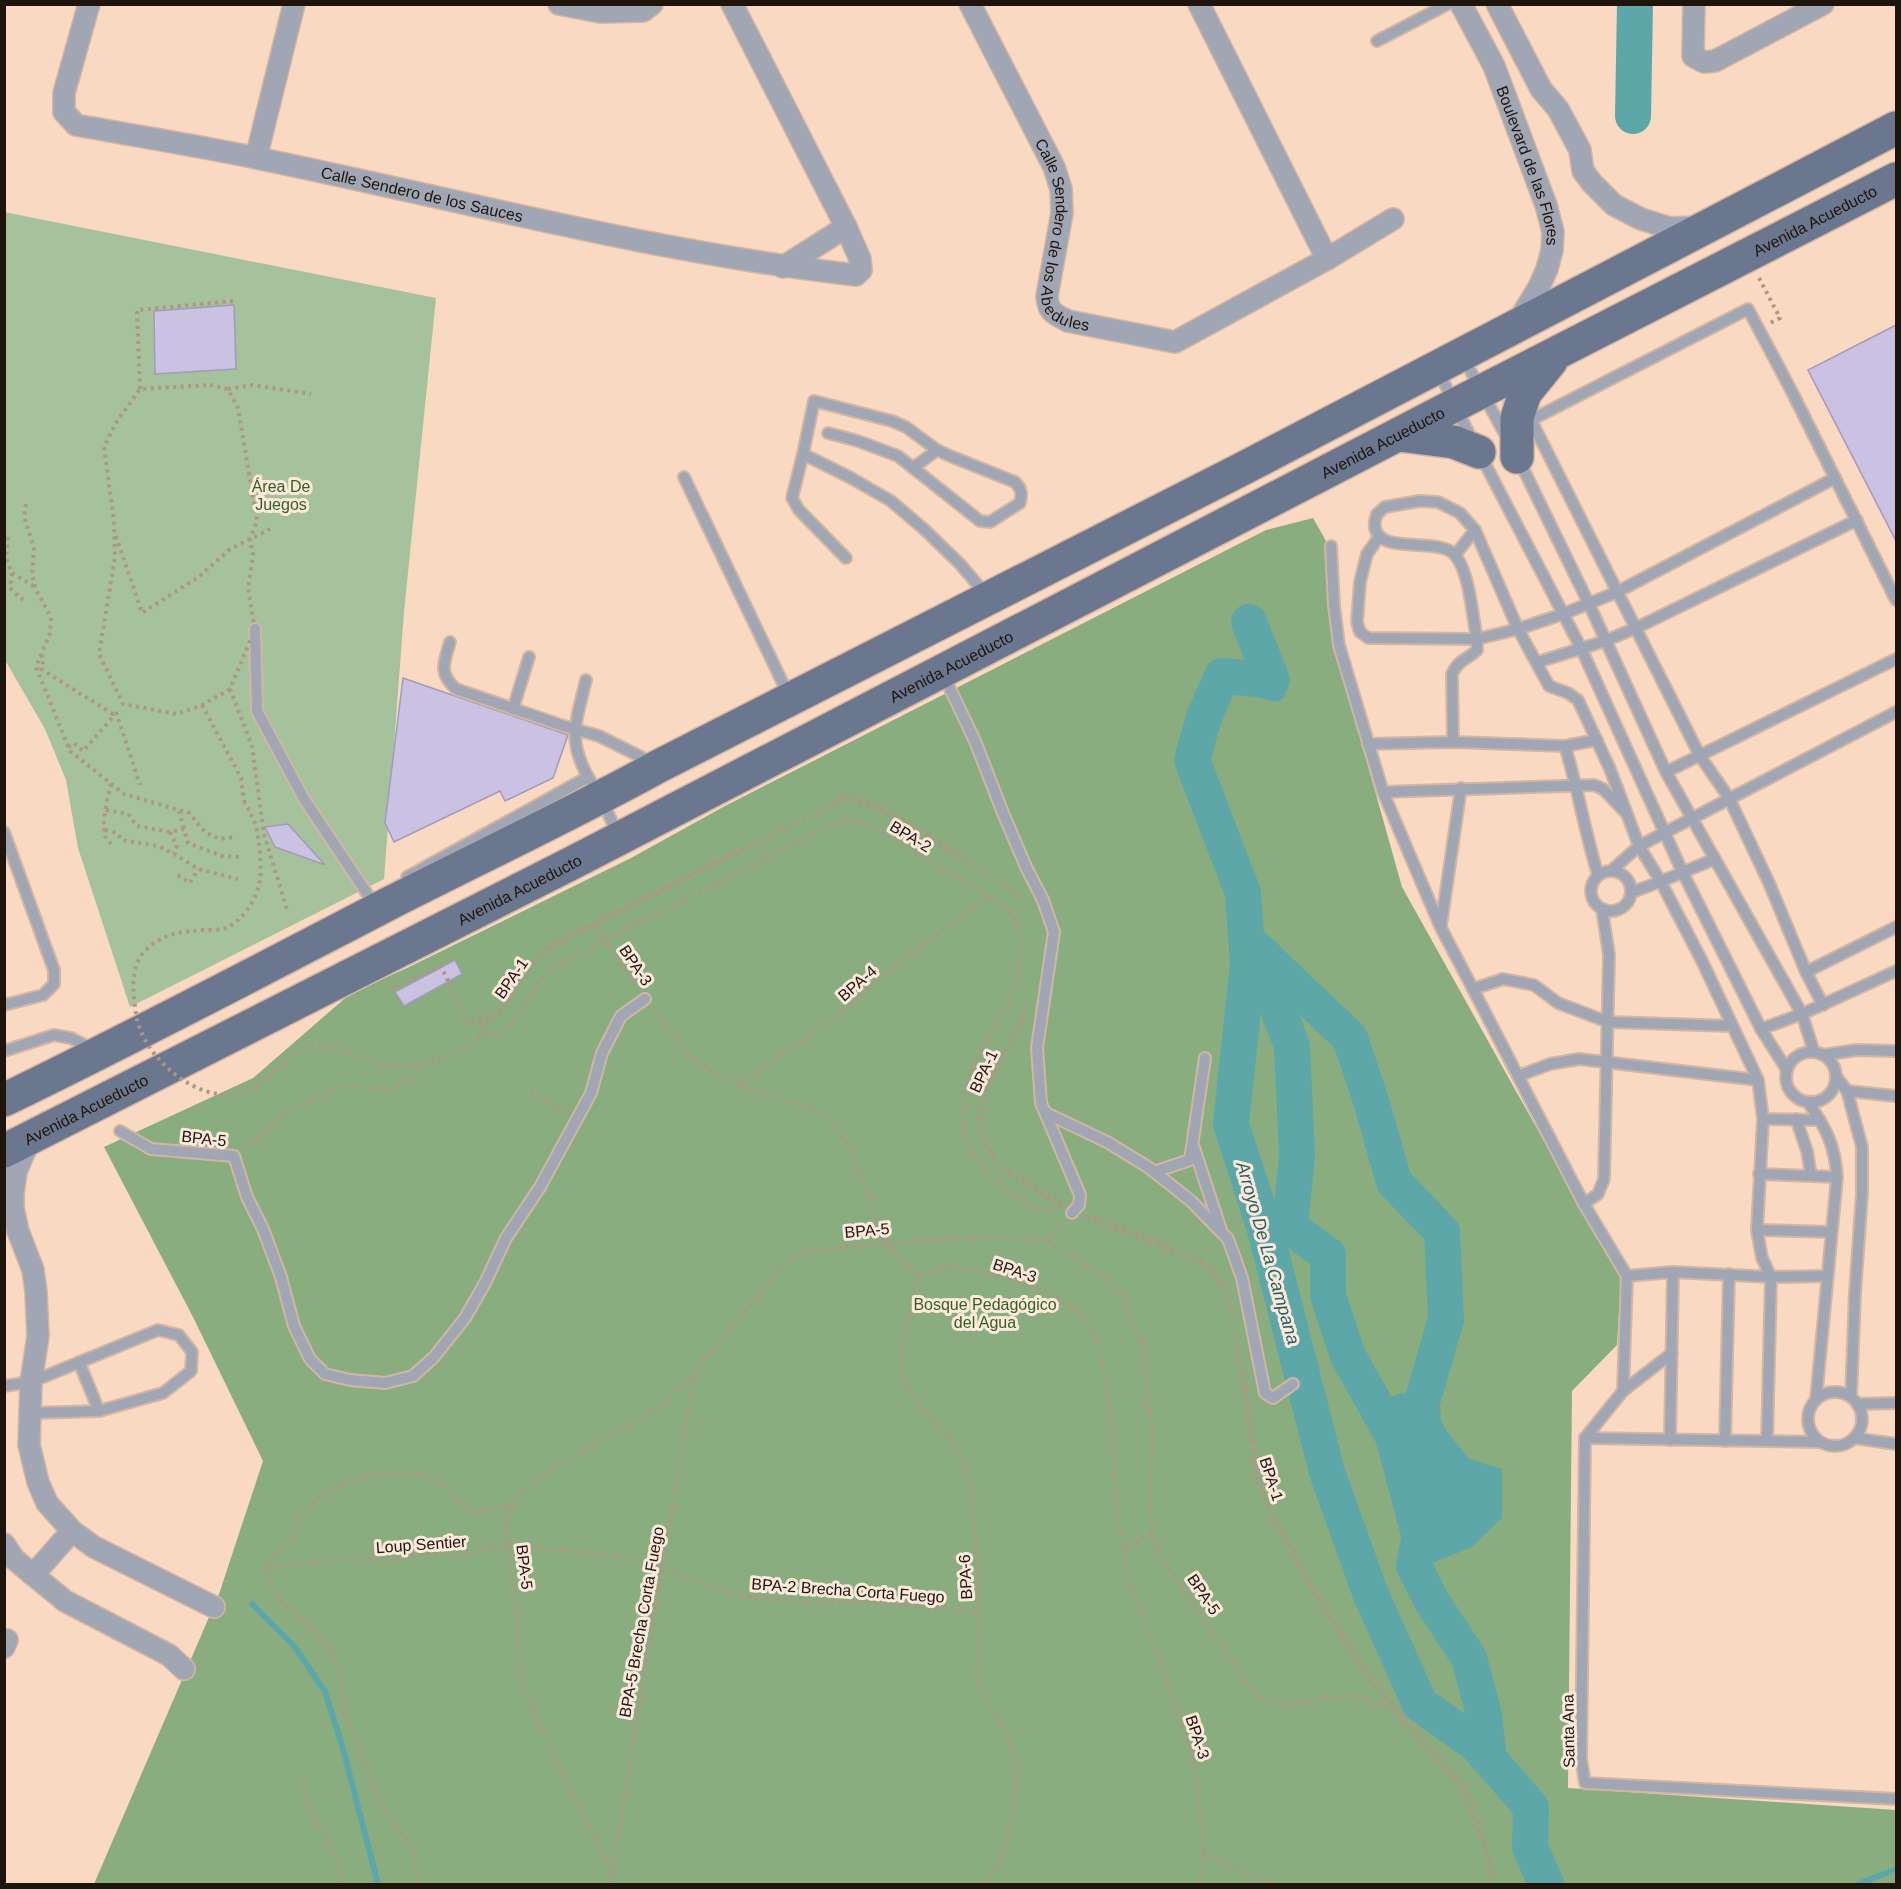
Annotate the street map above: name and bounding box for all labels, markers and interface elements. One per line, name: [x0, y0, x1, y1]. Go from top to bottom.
street label: Boulevard de las Flores: [1493, 83, 1561, 246]
street label: Calle Sendero de los Abedules: [1032, 136, 1091, 334]
street label: Calle Sendero de los Sauces: [319, 164, 525, 225]
street label: Avenida Acueducto: [1750, 182, 1880, 260]
street label: Avenida Acueducto: [1318, 404, 1448, 482]
park label: Área De Juegos: [252, 477, 310, 513]
street label: Avenida Acueducto: [887, 628, 1016, 706]
street label: BPA-2: [887, 818, 935, 855]
street label: Avenida Acueducto: [455, 851, 585, 929]
street label: BPA-3: [616, 942, 655, 989]
street label: BPA-1: [492, 955, 531, 1002]
street label: BPA-4: [835, 962, 880, 1005]
street label: BPA-1: [966, 1047, 1001, 1095]
street label: Avenida Acueducto: [21, 1071, 151, 1148]
street label: BPA-5: [181, 1128, 227, 1149]
water label: Arroyo De La Campana: [1232, 1158, 1304, 1347]
street label: BPA-5: [844, 1220, 890, 1241]
street label: BPA-3: [991, 1255, 1039, 1286]
park label: Bosque Pedagógico del Agua: [913, 1296, 1057, 1331]
street label: BPA-1: [1256, 1455, 1287, 1503]
street label: BPA-5 Brecha Corta Fuego: [616, 1525, 667, 1719]
street label: Loup Sentier: [375, 1533, 468, 1556]
street label: BPA-5: [513, 1544, 536, 1591]
street label: BPA-6: [956, 1554, 975, 1600]
street label: BPA-5: [1184, 1571, 1223, 1618]
street label: BPA-2 Brecha Corta Fuego: [751, 1575, 945, 1606]
street label: Santa Ana: [1559, 1694, 1578, 1768]
street label: BPA-3: [1182, 1713, 1213, 1761]

